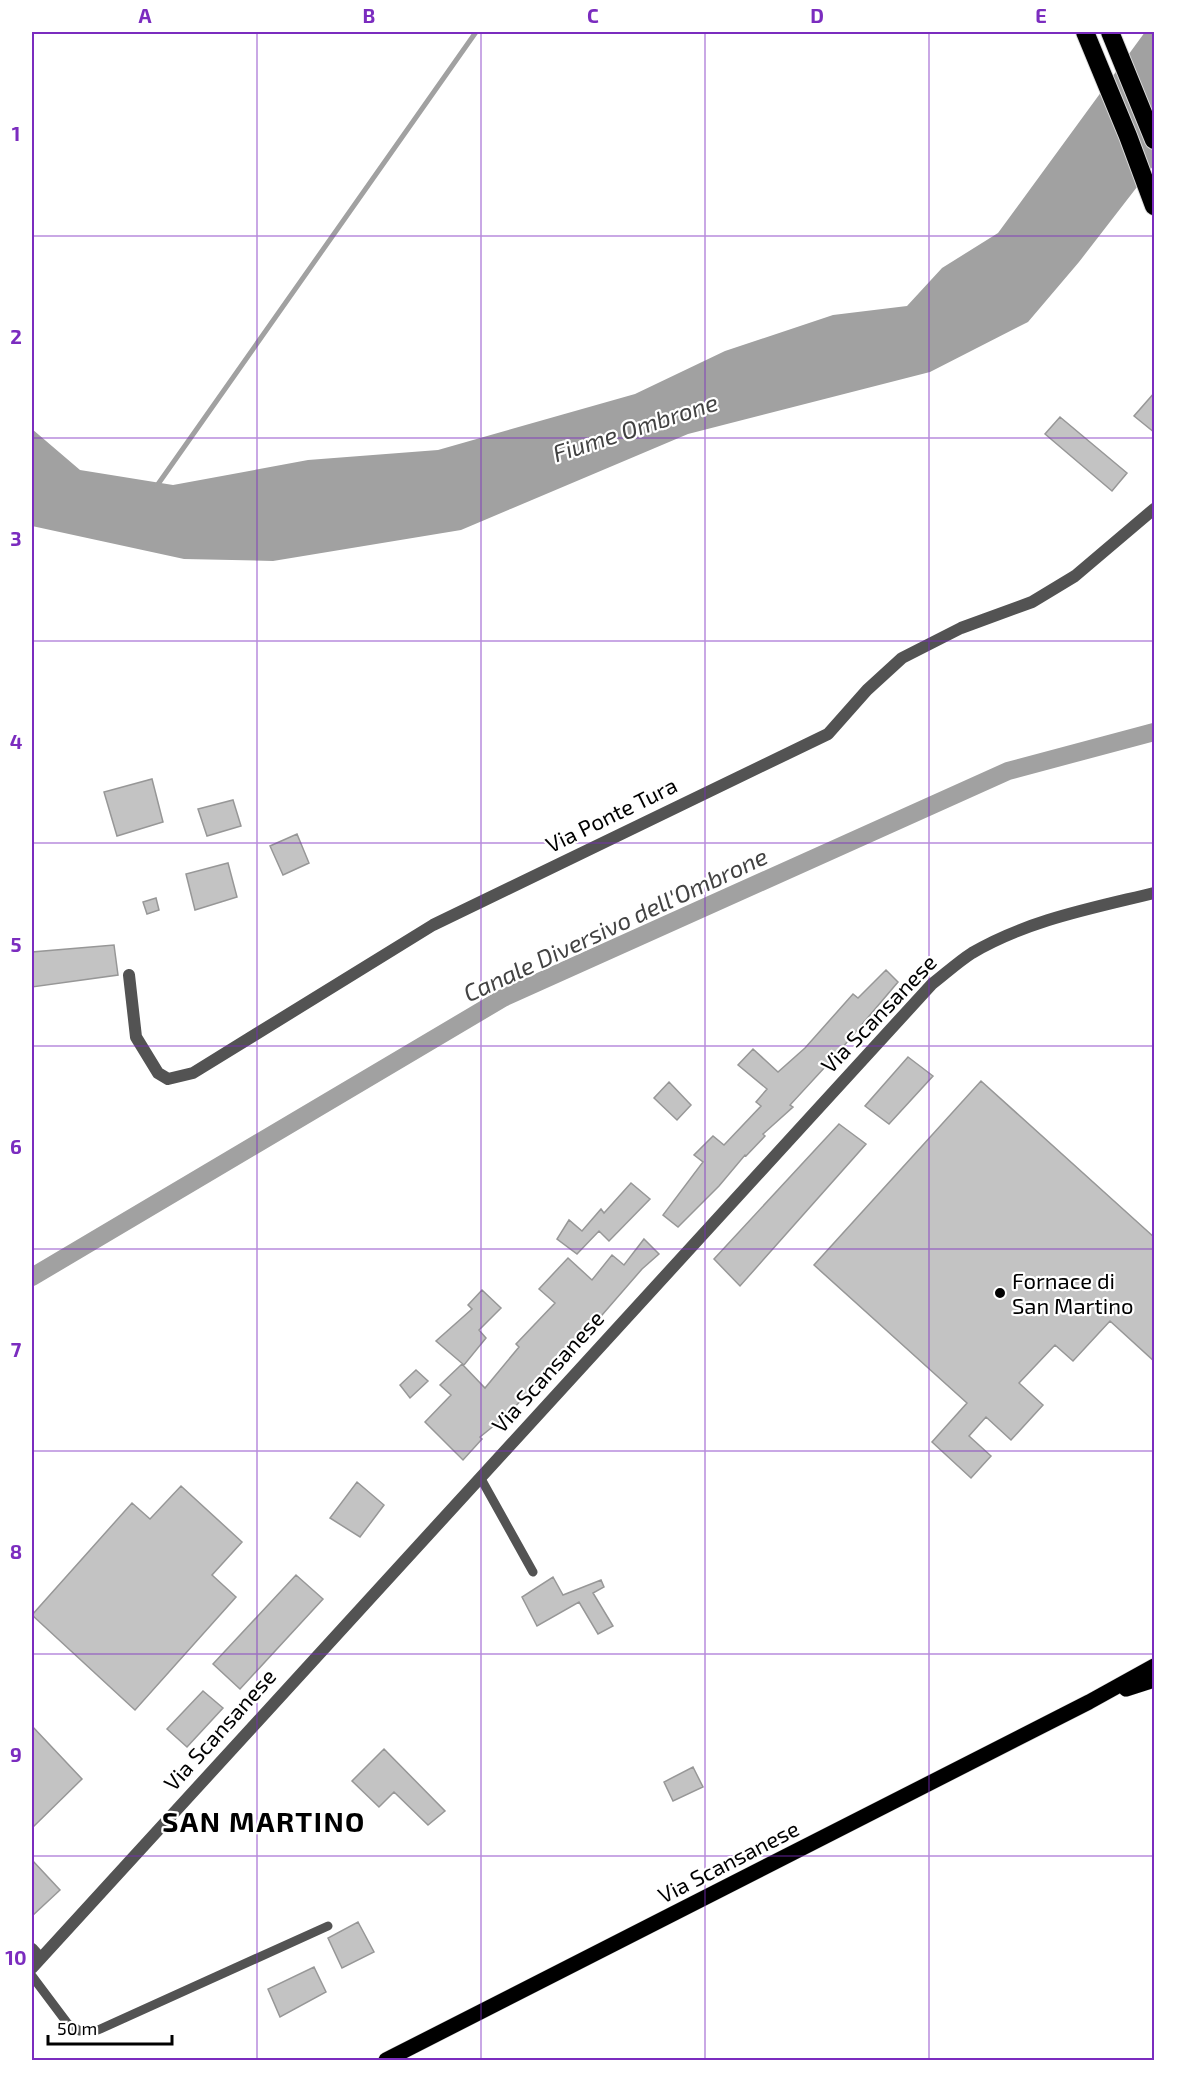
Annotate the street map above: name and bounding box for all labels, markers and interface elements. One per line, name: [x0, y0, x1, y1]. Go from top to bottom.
text: A: [138, 3, 152, 27]
text: B: [363, 3, 375, 27]
text: C: [587, 3, 599, 27]
text: D: [810, 3, 824, 27]
text: E: [1035, 3, 1047, 27]
text: 1: [12, 121, 20, 145]
text: 2: [10, 324, 22, 348]
water label: Fiume Ombrone: [549, 387, 721, 467]
text: 3: [10, 526, 22, 550]
text: 4: [10, 729, 23, 753]
street label: Via Ponte Tura: [541, 771, 681, 857]
water label: Canale Diversivo dell'Ombrone: [458, 841, 772, 1007]
text: 5: [10, 932, 22, 956]
street label: Via Scansanese: [815, 948, 941, 1078]
text: 6: [10, 1134, 22, 1158]
place label: Fornace di San Martino: [1012, 1267, 1133, 1318]
marker: Fornace di San Martino: [993, 1286, 1007, 1300]
street label: Via Scansanese: [486, 1305, 608, 1437]
text: 7: [11, 1337, 22, 1361]
text: 8: [10, 1539, 22, 1563]
street label: Via Scansanese: [158, 1663, 280, 1795]
text: 9: [10, 1742, 22, 1766]
district label: SAN MARTINO: [162, 1804, 366, 1838]
street label: Via Scansanese: [653, 1814, 803, 1908]
text: 10: [5, 1945, 27, 1969]
scale bar: [48, 2008, 172, 2046]
text: 50 m: [57, 2017, 97, 2039]

